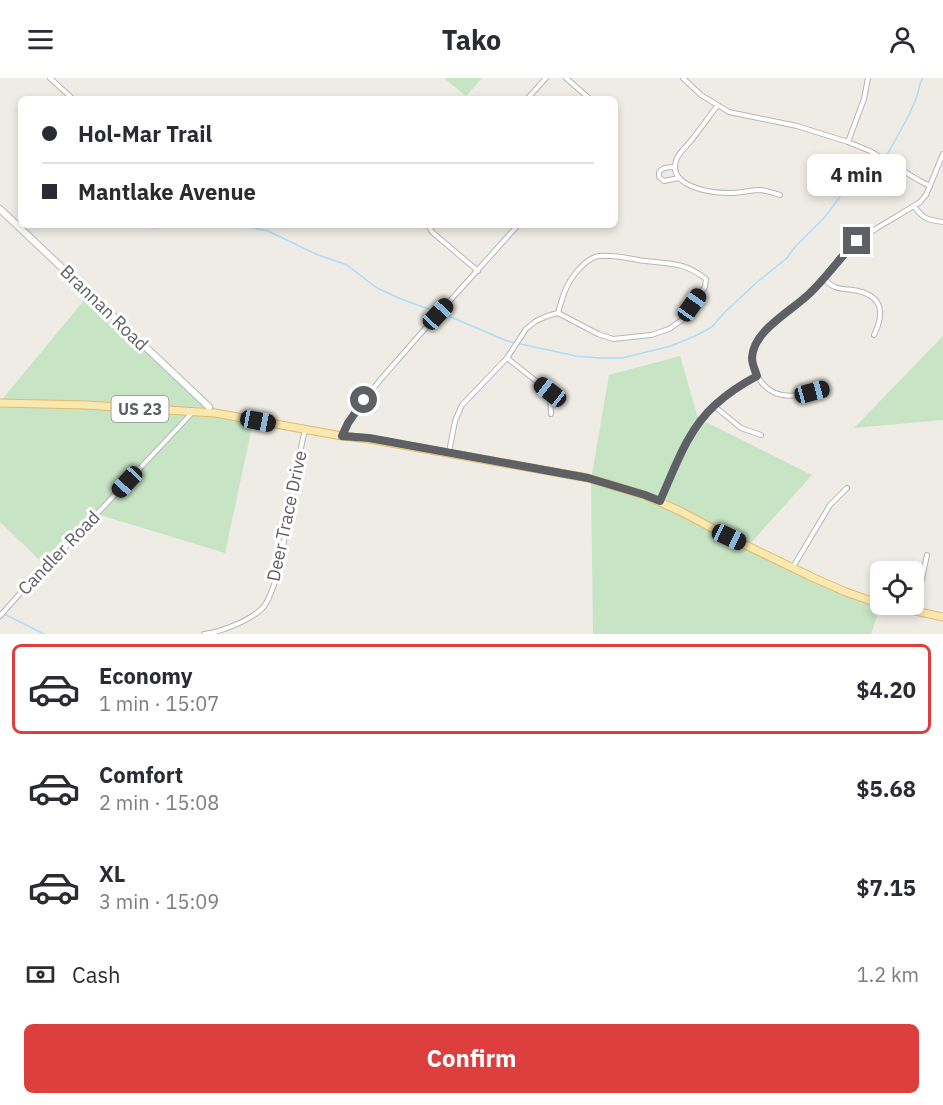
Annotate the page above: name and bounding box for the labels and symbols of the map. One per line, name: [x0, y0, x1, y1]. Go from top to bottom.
callout: 4 min: [808, 154, 906, 196]
route end: [843, 227, 870, 254]
street label: Brannan Road: [55, 260, 153, 355]
car: [674, 285, 710, 325]
car: [419, 295, 457, 333]
car: [530, 374, 570, 410]
car: [792, 379, 832, 405]
route start: [350, 386, 377, 413]
road number: US 23: [112, 396, 168, 422]
car: [239, 409, 277, 433]
street label: Deer Trace Drive: [261, 448, 312, 583]
car: [108, 463, 146, 501]
street label: Candler Road: [13, 506, 105, 600]
car: [709, 521, 749, 553]

